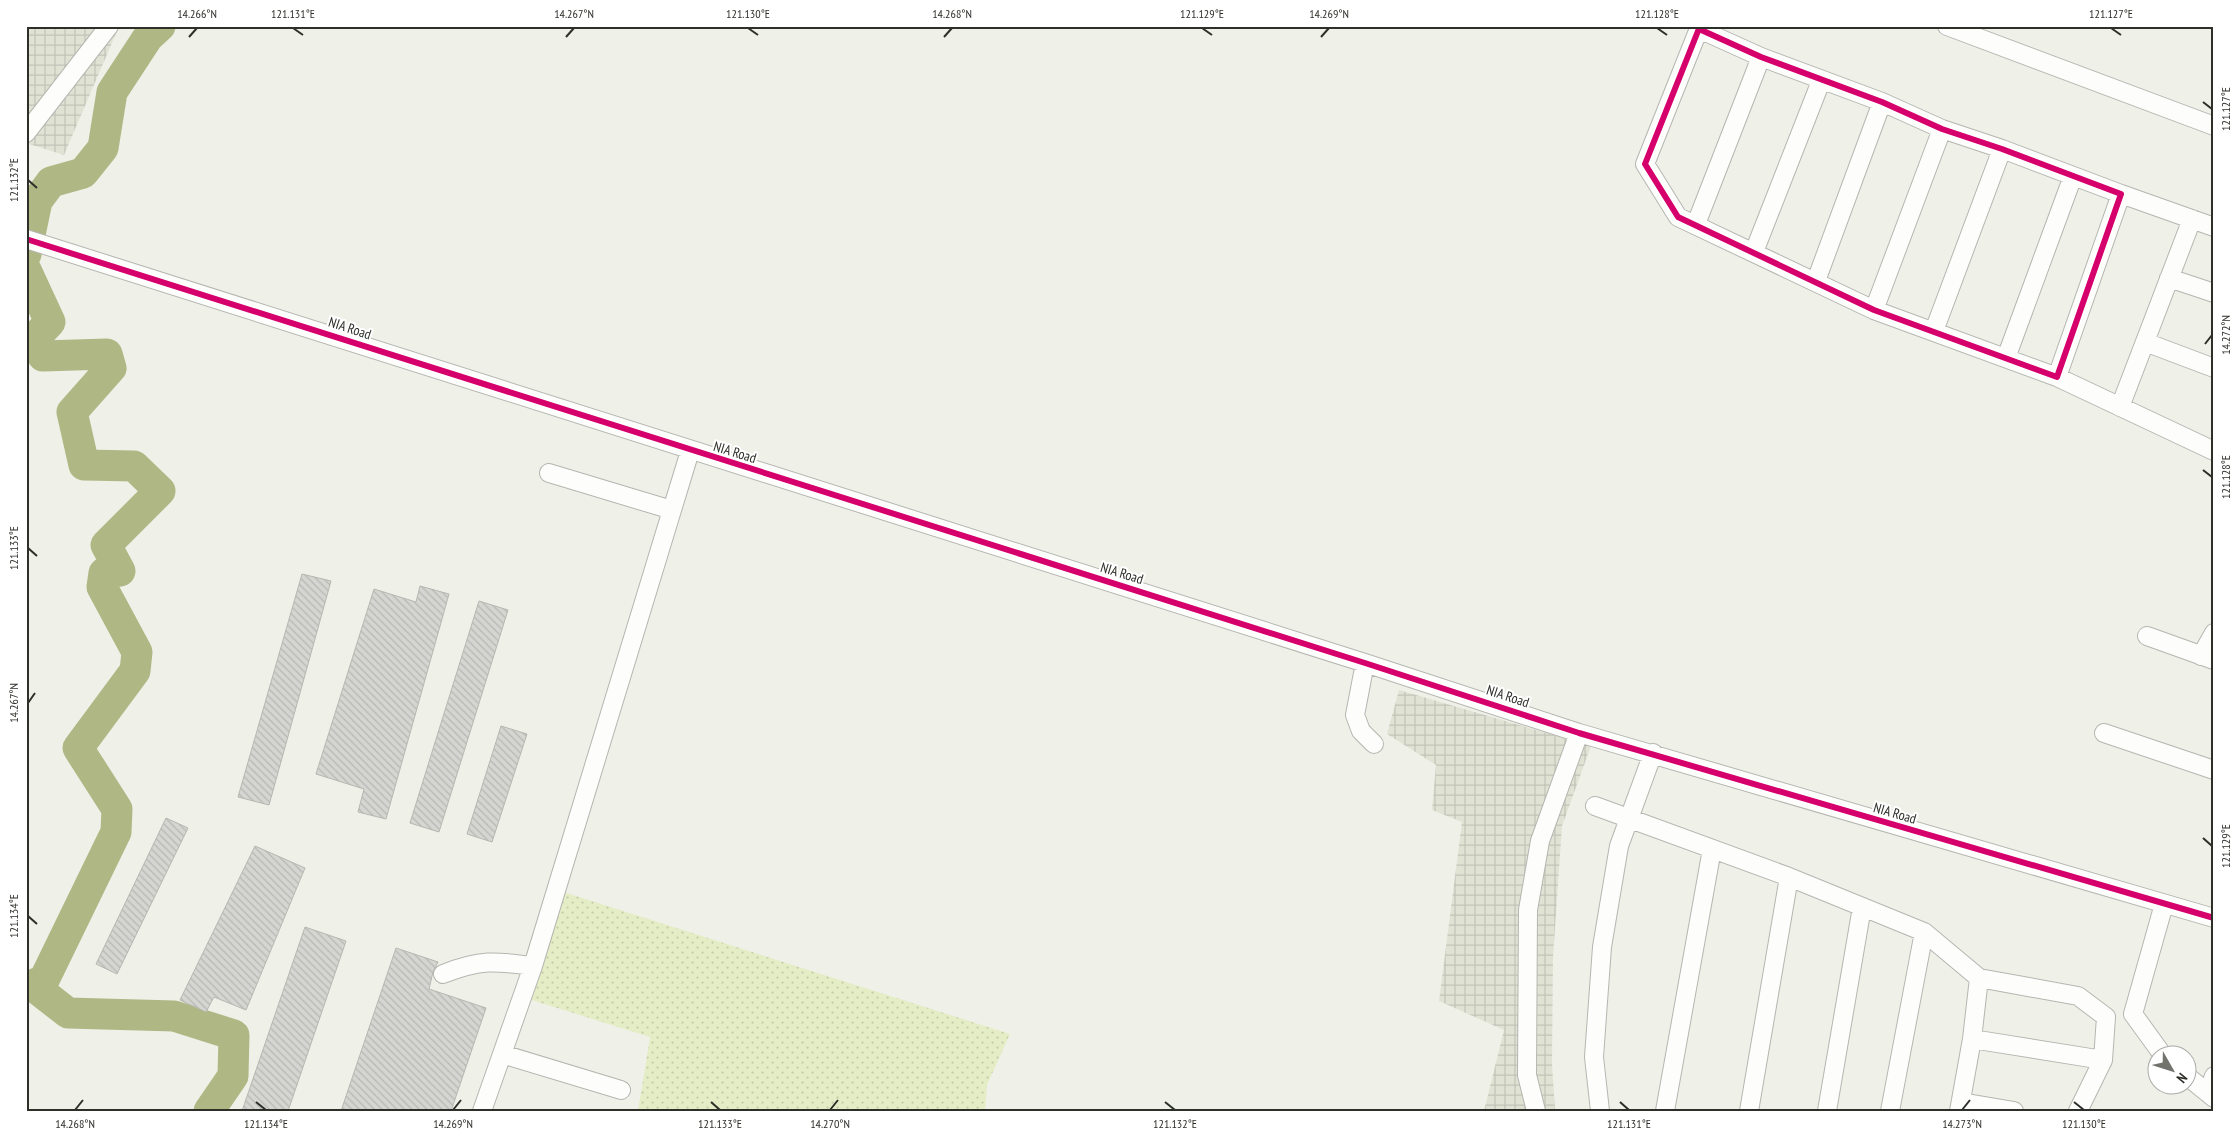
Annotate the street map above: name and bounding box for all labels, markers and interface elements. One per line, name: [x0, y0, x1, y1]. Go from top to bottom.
text: 14.266°N: [177, 6, 217, 21]
text: 121.131°E: [271, 6, 315, 21]
text: 14.267°N: [554, 6, 594, 21]
text: 121.130°E: [726, 6, 770, 21]
text: 14.268°N: [932, 6, 972, 21]
text: 121.129°E: [1180, 6, 1224, 21]
text: 14.269°N: [1309, 6, 1349, 21]
text: 121.128°E: [1635, 6, 1679, 21]
text: 121.127°E: [2089, 6, 2133, 21]
text: 121.127°E: [2218, 87, 2233, 131]
text: 121.132°E: [6, 158, 21, 202]
street label: NIA Road: [326, 313, 374, 343]
text: 14.272°N: [2218, 315, 2233, 355]
street label: NIA Road: [711, 437, 759, 467]
text: 121.128°E: [2218, 455, 2233, 499]
text: 121.133°E: [6, 526, 21, 570]
street label: NIA Road: [1098, 558, 1146, 588]
street label: NIA Road: [1484, 681, 1532, 711]
text: 14.267°N: [6, 683, 21, 723]
street label: NIA Road: [1871, 798, 1919, 828]
text: 121.129°E: [2218, 824, 2233, 868]
text: 121.134°E: [6, 894, 21, 938]
north arrow: [2148, 1044, 2198, 1094]
text: N: [2173, 1070, 2191, 1087]
text: 14.268°N: [55, 1116, 95, 1131]
text: 121.134°E: [244, 1116, 288, 1131]
text: 14.269°N: [433, 1116, 473, 1131]
text: 121.133°E: [698, 1116, 742, 1131]
text: 14.270°N: [810, 1116, 850, 1131]
text: 121.132°E: [1153, 1116, 1197, 1131]
text: 121.131°E: [1607, 1116, 1651, 1131]
text: 14.273°N: [1942, 1116, 1982, 1131]
text: 121.130°E: [2062, 1116, 2106, 1131]

